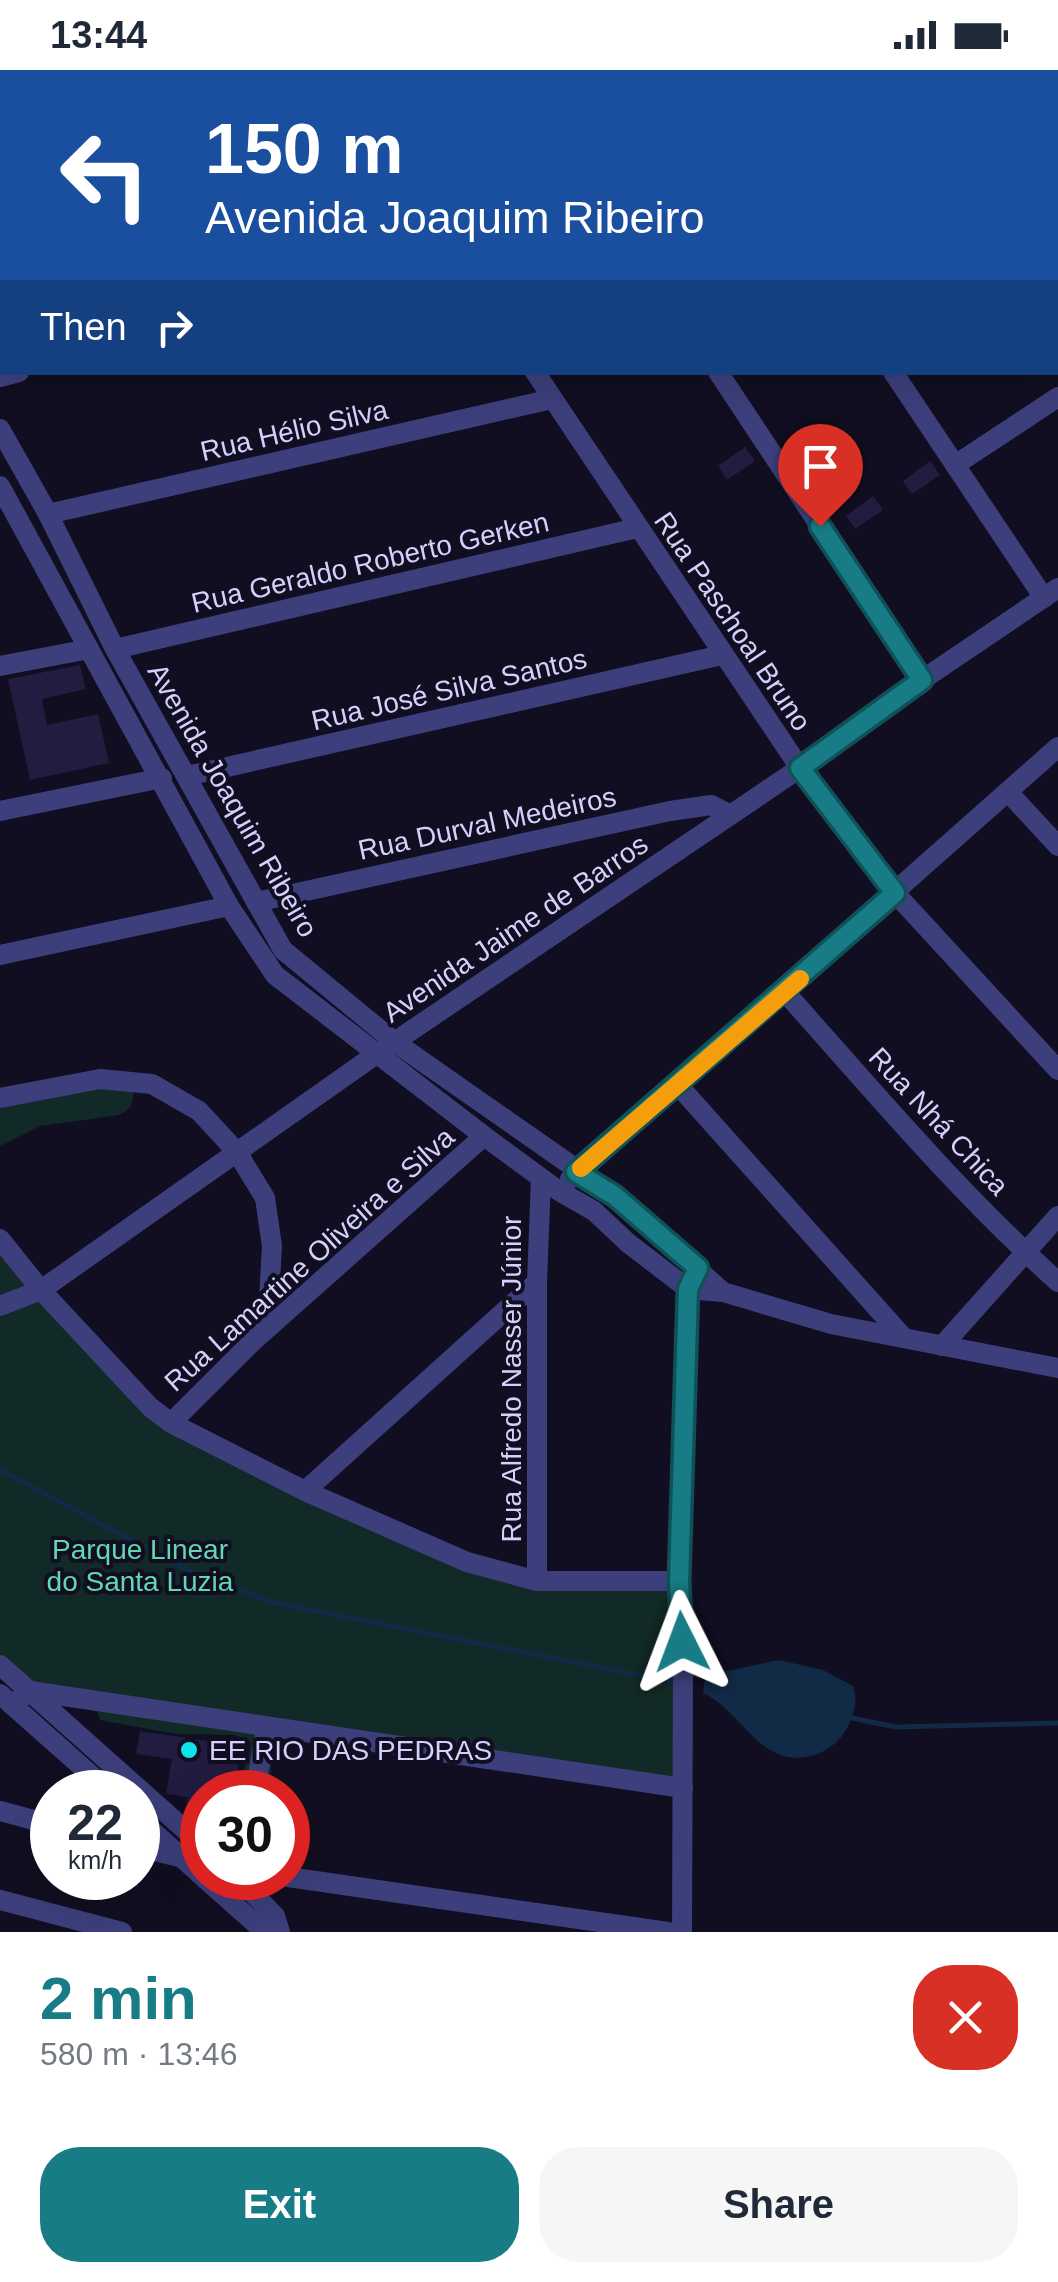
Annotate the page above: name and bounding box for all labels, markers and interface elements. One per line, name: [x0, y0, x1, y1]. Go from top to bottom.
text: 13:44: [50, 14, 147, 56]
icon: left: [40, 110, 170, 240]
text: 150 m: [205, 110, 403, 188]
text: Avenida Joaquim Ribeiro: [205, 192, 704, 243]
icon: right: [147, 300, 202, 355]
text: Then: [40, 306, 127, 348]
street label: Rua Hélio Silva: [197, 394, 391, 467]
pin: [778, 424, 863, 527]
icon: arrive: [793, 439, 848, 494]
street label: Rua Geraldo Roberto Gerken: [188, 506, 552, 619]
street label: Rua Paschoal Bruno: [648, 506, 817, 736]
street label: Rua José Silva Santos: [308, 643, 590, 736]
street label: Avenida Joaquim Ribeiro: [141, 658, 324, 943]
street label: Rua Durval Medeiros: [355, 781, 619, 866]
street label: Avenida Jaime de Barros: [377, 828, 653, 1029]
street label: Rua Nhá Chica: [863, 1041, 1015, 1202]
street label: Rua Lamartine Oliveira e Silva: [158, 1121, 461, 1397]
street label: Rua Alfredo Nasser Júnior: [496, 1216, 527, 1542]
park label: Parque Linear do Santa Luzia: [47, 1534, 234, 1597]
position arrow: [630, 1590, 734, 1694]
place label: EE RIO DAS PEDRAS: [209, 1735, 492, 1766]
marker: EE RIO DAS PEDRAS: [178, 1739, 200, 1761]
speed limit sign: 30: [180, 1770, 310, 1900]
text: 22: [67, 1795, 123, 1851]
text: km/h: [68, 1846, 122, 1874]
text: 2 min: [40, 1965, 197, 2032]
button: close: [913, 1965, 1018, 2070]
text: 580 m · 13:46: [40, 2036, 237, 2072]
button: Exit: [40, 2147, 519, 2262]
button: Share: [539, 2147, 1018, 2262]

